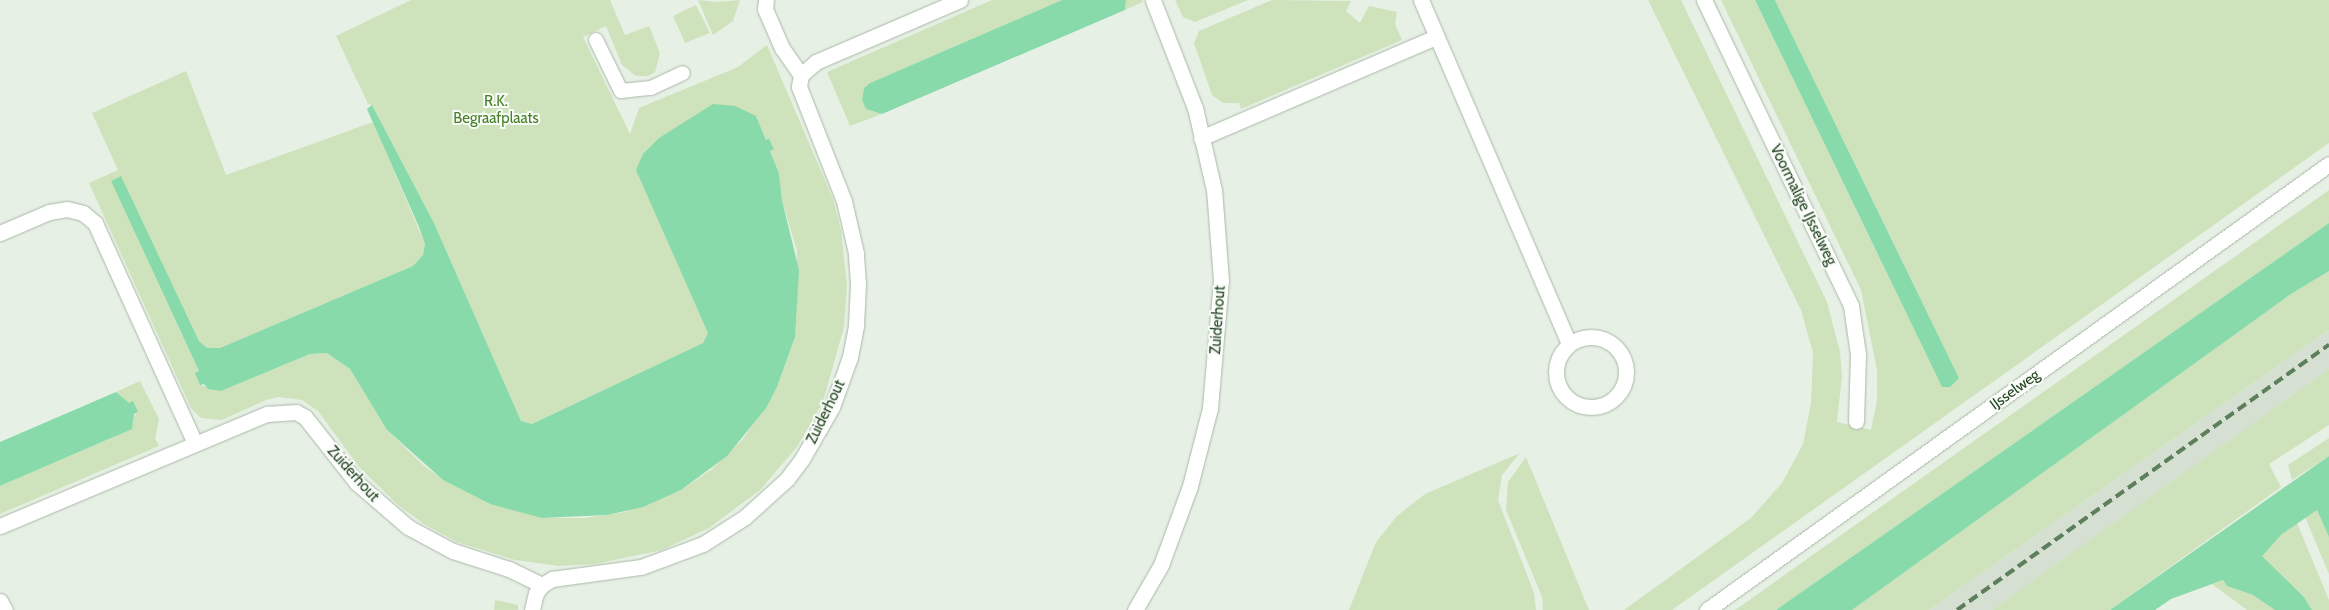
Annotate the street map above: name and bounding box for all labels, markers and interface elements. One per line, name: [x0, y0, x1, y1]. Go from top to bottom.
park label: R.K. Begraafplaats: [453, 92, 539, 127]
street label: Voormalige IJsselweg: [1766, 142, 1840, 268]
street label: Zuiderhout: [1207, 285, 1229, 355]
street label: IJsselweg: [1987, 366, 2043, 414]
street label: Zuiderhout: [803, 377, 849, 447]
street label: Zuiderhout: [323, 442, 383, 506]

